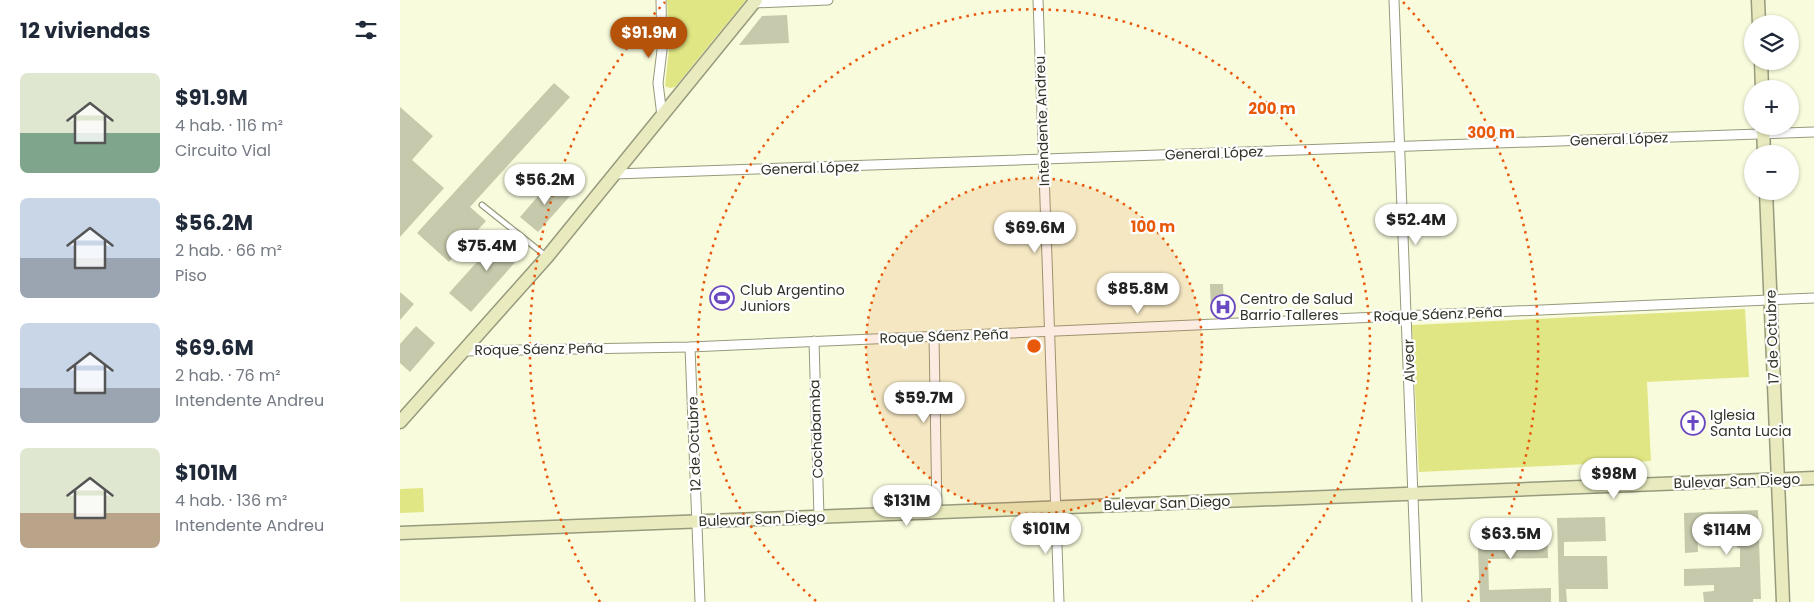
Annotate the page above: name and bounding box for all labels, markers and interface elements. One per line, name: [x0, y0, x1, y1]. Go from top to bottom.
map controls: [1744, 15, 1799, 200]
button: layers: [1744, 15, 1799, 70]
text: 12 viviendas: [20, 16, 150, 45]
icon: filters: [352, 16, 380, 44]
pin: $91.9M: [608, 17, 690, 59]
text: $91.9M: [621, 21, 677, 44]
street label: Intendente Andreu: [1030, 55, 1054, 187]
button: +: [1744, 80, 1799, 135]
text: $91.9M: [175, 83, 248, 112]
icon: home: [60, 93, 120, 153]
text: 200 m: [1248, 98, 1296, 119]
text: 4 hab. · 116 m²: [175, 114, 283, 137]
text: 300 m: [1467, 122, 1515, 143]
street label: General López: [1569, 127, 1669, 151]
text: Circuito Vial: [175, 139, 271, 162]
street label: General López: [1164, 141, 1264, 165]
button: −: [1744, 145, 1799, 200]
street label: General López: [760, 156, 860, 180]
pin: $56.2M: [504, 164, 586, 206]
text: $56.2M: [515, 168, 575, 191]
pin: $52.4M: [1375, 204, 1457, 246]
text: $56.2M: [175, 208, 253, 237]
text: $52.4M: [1386, 208, 1446, 231]
pin: $69.6M: [994, 212, 1076, 254]
text: $69.6M: [1005, 216, 1065, 239]
text: 100 m: [1131, 216, 1175, 237]
icon: home: [60, 218, 120, 278]
pin: $75.4M: [446, 230, 528, 272]
text: $75.4M: [457, 234, 517, 257]
text: 2 hab. · 66 m²: [175, 239, 282, 262]
text: Piso: [175, 264, 207, 287]
pin: $85.8M: [1097, 272, 1179, 315]
text: $85.8M: [1108, 277, 1168, 300]
place label: Club Argentino Juniors: [740, 280, 845, 316]
sports icon: Club Argentino Juniors: [709, 285, 735, 311]
place label: Centro de Salud Barrio Talleres: [1240, 289, 1353, 325]
street label: 17 de Octubre: [1760, 289, 1784, 385]
hospital icon: Centro de Salud Barrio Talleres: [1210, 294, 1236, 320]
street label: Roque Sáenz Peña: [1373, 302, 1503, 326]
street label: Roque Sáenz Peña: [879, 324, 1009, 348]
text: $69.6M: [175, 333, 254, 362]
centre of rings: [1025, 337, 1043, 355]
street label: Roque Sáenz Peña: [474, 338, 604, 360]
street label: Alvear: [1398, 339, 1420, 383]
icon: home: [60, 343, 120, 403]
text: 2 hab. · 76 m²: [175, 364, 281, 387]
street label: Cochabamba: [804, 379, 828, 479]
pin: $59.7M: [883, 382, 965, 424]
text: $59.7M: [895, 386, 953, 409]
text: Intendente Andreu: [175, 389, 324, 412]
street label: 12 de Octubre: [682, 396, 706, 492]
place label: Iglesia Santa Lucia: [1710, 405, 1791, 441]
church icon: Iglesia Santa Lucia: [1680, 410, 1706, 436]
text: $101M: [175, 458, 238, 487]
pin: $98M: [1584, 458, 1644, 500]
text: $98M: [1591, 462, 1637, 485]
icon: home: [60, 468, 120, 528]
street label: Bulevar San Diego: [1673, 469, 1801, 493]
pin: $131M: [872, 484, 942, 527]
text: 4 hab. · 136 m²: [175, 489, 287, 512]
text: $131M: [884, 489, 930, 512]
street label: Bulevar San Diego: [1103, 491, 1231, 515]
street label: Bulevar San Diego: [698, 507, 826, 531]
pin: $101M: [1011, 512, 1081, 555]
text: Intendente Andreu: [175, 514, 324, 537]
pin: $114M: [1692, 514, 1762, 556]
text: $101M: [1022, 517, 1070, 540]
pin: $63.5M: [1470, 518, 1552, 560]
text: $114M: [1703, 518, 1751, 541]
text: $63.5M: [1481, 522, 1541, 545]

